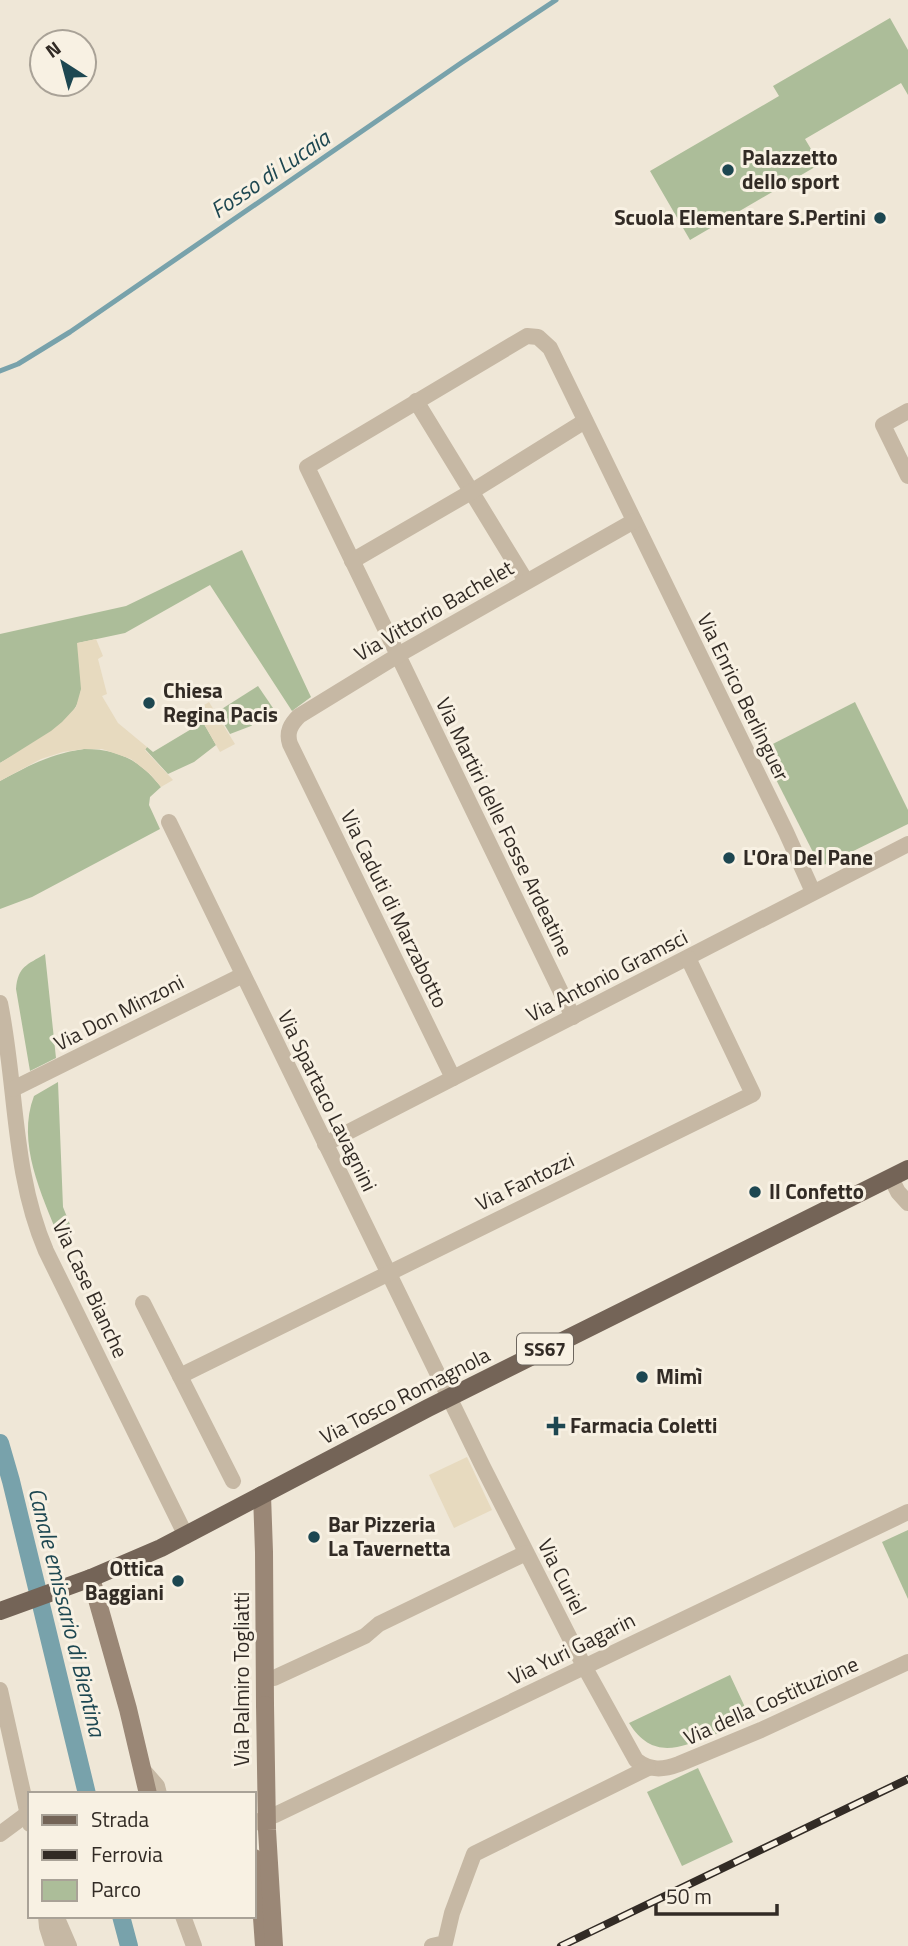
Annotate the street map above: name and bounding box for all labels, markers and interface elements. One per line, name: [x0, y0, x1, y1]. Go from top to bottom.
north arrow: [28, 28, 98, 98]
text: N: [39, 33, 67, 64]
water label: Fosso di Lucaia: [203, 120, 338, 227]
place label: Palazzetto dello sport: [742, 141, 840, 197]
marker: Palazzetto dello sport: [720, 162, 736, 178]
place label: Scuola Elementare S.Pertini: [614, 201, 866, 233]
marker: Scuola Elementare S.Pertini: [872, 210, 888, 226]
street label: Via Vittorio Bachelet: [348, 551, 520, 669]
street label: Via Enrico Berlinguer: [689, 607, 798, 786]
place label: Chiesa Regina Pacis: [163, 674, 278, 730]
street label: Via Martiri delle Fosse Ardeatine: [428, 692, 582, 961]
marker: Chiesa Regina Pacis: [141, 695, 157, 711]
street label: Via Caduti di Marzabotto: [333, 804, 457, 1013]
place label: L'Ora Del Pane: [743, 841, 873, 873]
marker: L'Ora Del Pane: [721, 850, 737, 866]
street label: Via Antonio Gramsci: [520, 921, 693, 1030]
street label: Via Don Minzoni: [48, 966, 189, 1059]
street label: Via Spartaco Lavagnini: [270, 1004, 386, 1197]
street label: Via Fantozzi: [470, 1143, 579, 1219]
place label: Il Confetto: [769, 1175, 864, 1207]
marker: Il Confetto: [747, 1184, 763, 1200]
street label: Via Case Bianche: [45, 1214, 137, 1363]
road number: SS67: [517, 1334, 573, 1364]
street label: Via Tosco Romagnola: [314, 1338, 496, 1452]
place label: Mimì: [656, 1360, 702, 1392]
marker: Mimì: [634, 1369, 650, 1385]
place label: Farmacia Coletti: [570, 1409, 717, 1441]
marker: Farmacia Coletti: [548, 1418, 564, 1434]
water label: Canale emissario di Bientina: [20, 1484, 116, 1742]
place label: Bar Pizzeria La Tavernetta: [328, 1508, 451, 1564]
marker: Bar Pizzeria La Tavernetta: [306, 1529, 322, 1545]
street label: Via Curiel: [530, 1533, 596, 1620]
place label: Ottica Baggiani: [85, 1552, 164, 1608]
marker: Ottica Baggiani: [170, 1573, 186, 1589]
street label: Via Palmiro Togliatti: [225, 1592, 257, 1766]
street label: Via Yuri Gagarin: [503, 1604, 640, 1693]
street label: Via della Costituzione: [678, 1647, 863, 1753]
legend: [28, 1792, 256, 1918]
text: Strada: [91, 1803, 149, 1835]
text: Ferrovia: [91, 1838, 163, 1870]
scale bar: [656, 1872, 777, 1916]
text: Parco: [91, 1873, 141, 1905]
text: 50 m: [666, 1880, 712, 1912]

